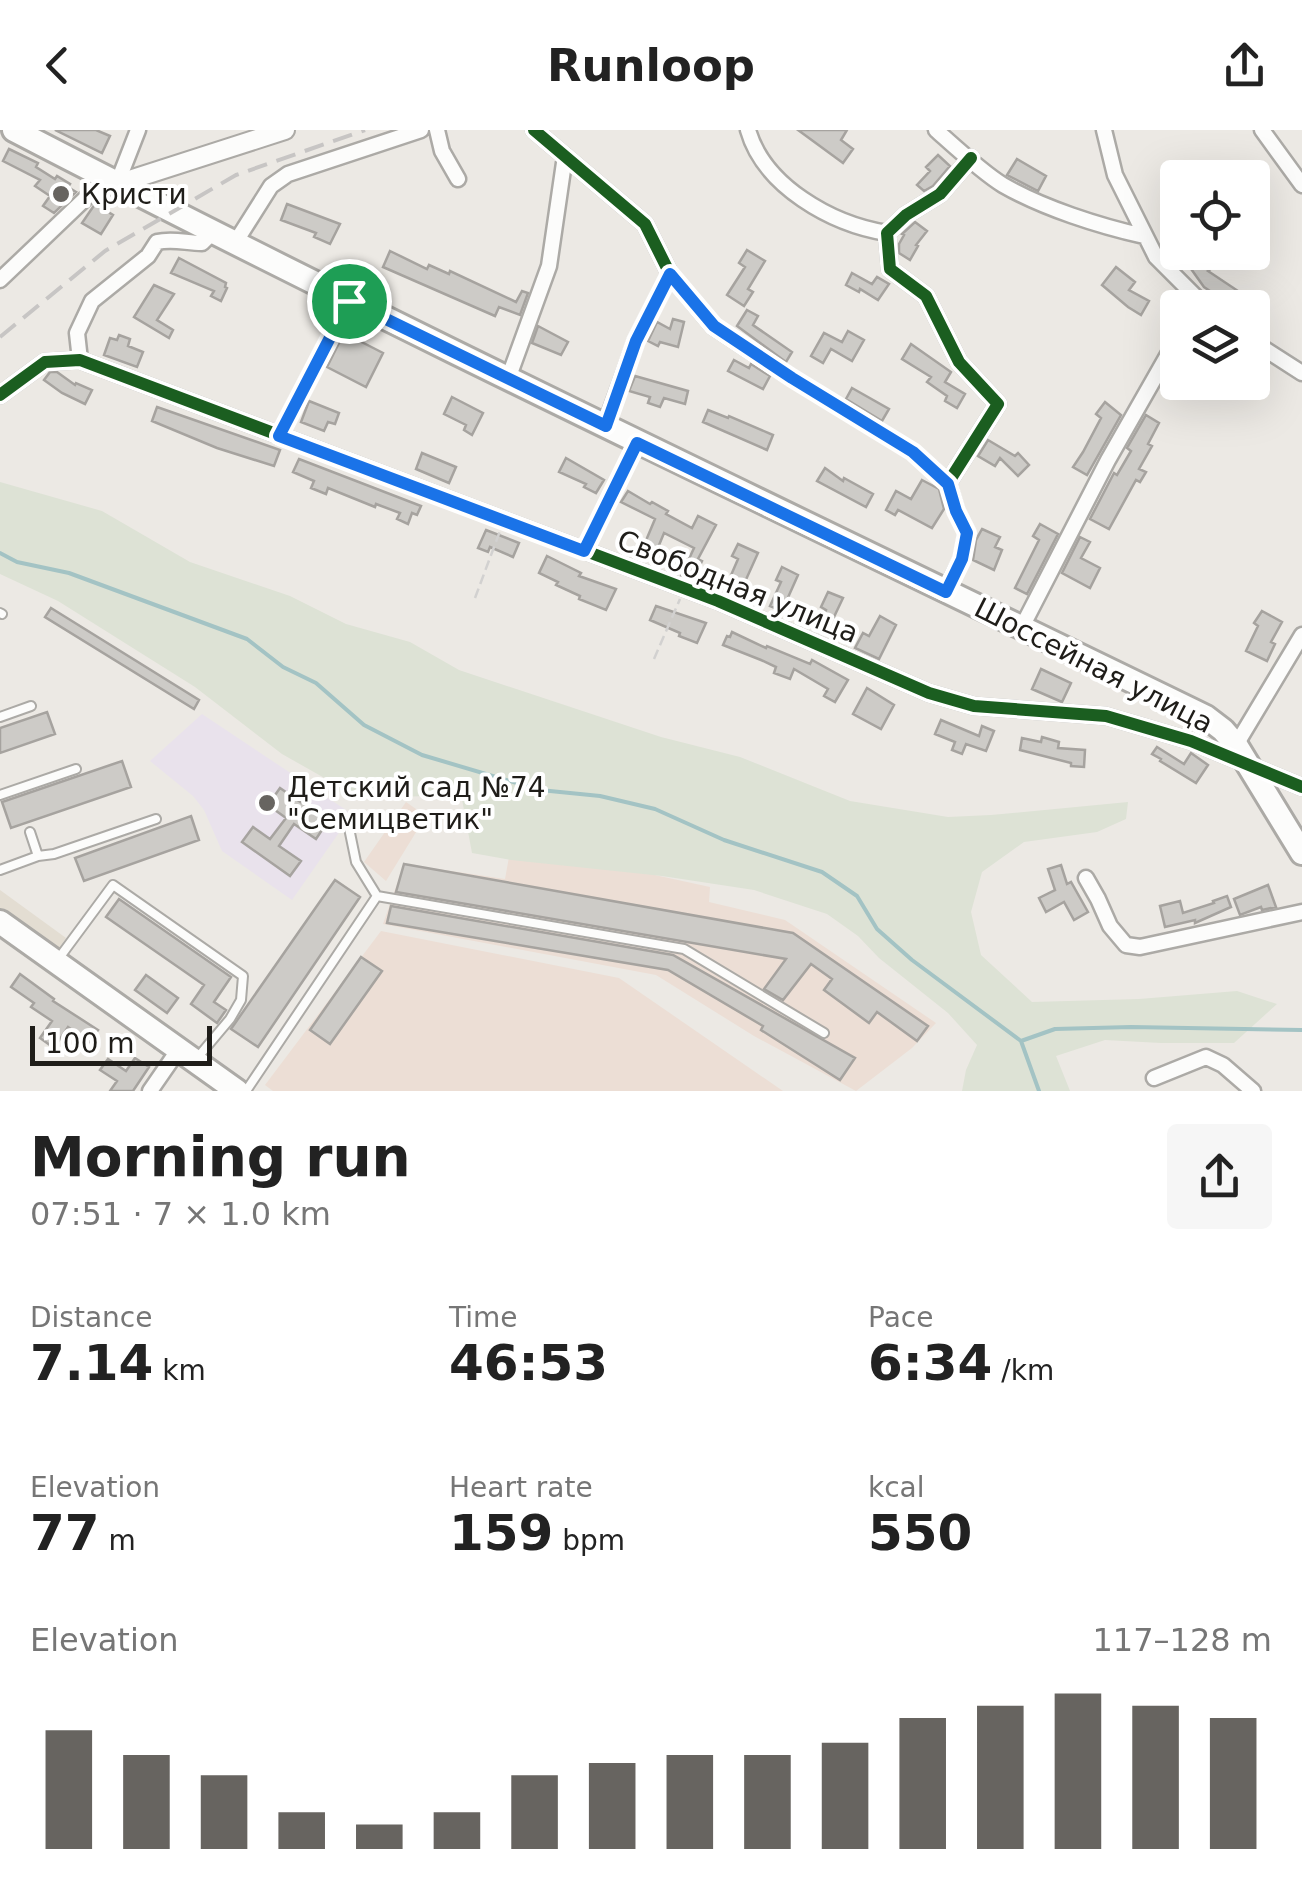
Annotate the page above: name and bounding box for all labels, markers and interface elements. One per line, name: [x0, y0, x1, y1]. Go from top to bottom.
icon: back: [30, 38, 85, 93]
icon: share: [1217, 38, 1272, 93]
text: Runloop: [547, 39, 755, 92]
map controls: [1160, 160, 1270, 400]
button: locate: [1160, 160, 1270, 270]
place label: Кристи: [81, 178, 187, 211]
marker: Кристи: [50, 183, 72, 205]
pin: [307, 259, 392, 344]
icon: arrive: [322, 274, 377, 329]
button: layers: [1160, 290, 1270, 400]
street label: Свободная улица: [612, 523, 863, 650]
street label: Шоссейная улица: [969, 591, 1219, 740]
place label: Детский сад №74 "Семицветик": [287, 771, 546, 836]
marker: Детский сад №74 "Семицветик": [256, 792, 278, 814]
scale bar: [30, 1021, 212, 1066]
text: 100 m: [45, 1027, 135, 1060]
button: share: [1167, 1124, 1272, 1229]
text: Morning run: [30, 1125, 411, 1189]
text: 07:51 · 7 × 1.0 km: [30, 1195, 331, 1233]
text: Distance: [30, 1301, 152, 1334]
text: Time: [449, 1301, 518, 1334]
text: Pace: [868, 1301, 933, 1334]
text: 7.14: [30, 1334, 153, 1392]
text: 46:53: [449, 1334, 608, 1392]
text: 6:34: [868, 1334, 992, 1392]
text: km: [153, 1354, 206, 1387]
text: /km: [992, 1354, 1054, 1387]
text: Elevation: [30, 1471, 160, 1504]
text: Heart rate: [449, 1471, 593, 1504]
text: kcal: [868, 1471, 925, 1504]
text: 77: [30, 1504, 100, 1562]
text: 159: [449, 1504, 553, 1562]
text: 550: [868, 1504, 972, 1562]
text: m: [100, 1524, 136, 1557]
text: bpm: [553, 1524, 625, 1557]
text: Elevation: [30, 1621, 179, 1659]
text: 117–128 m: [1093, 1621, 1272, 1659]

